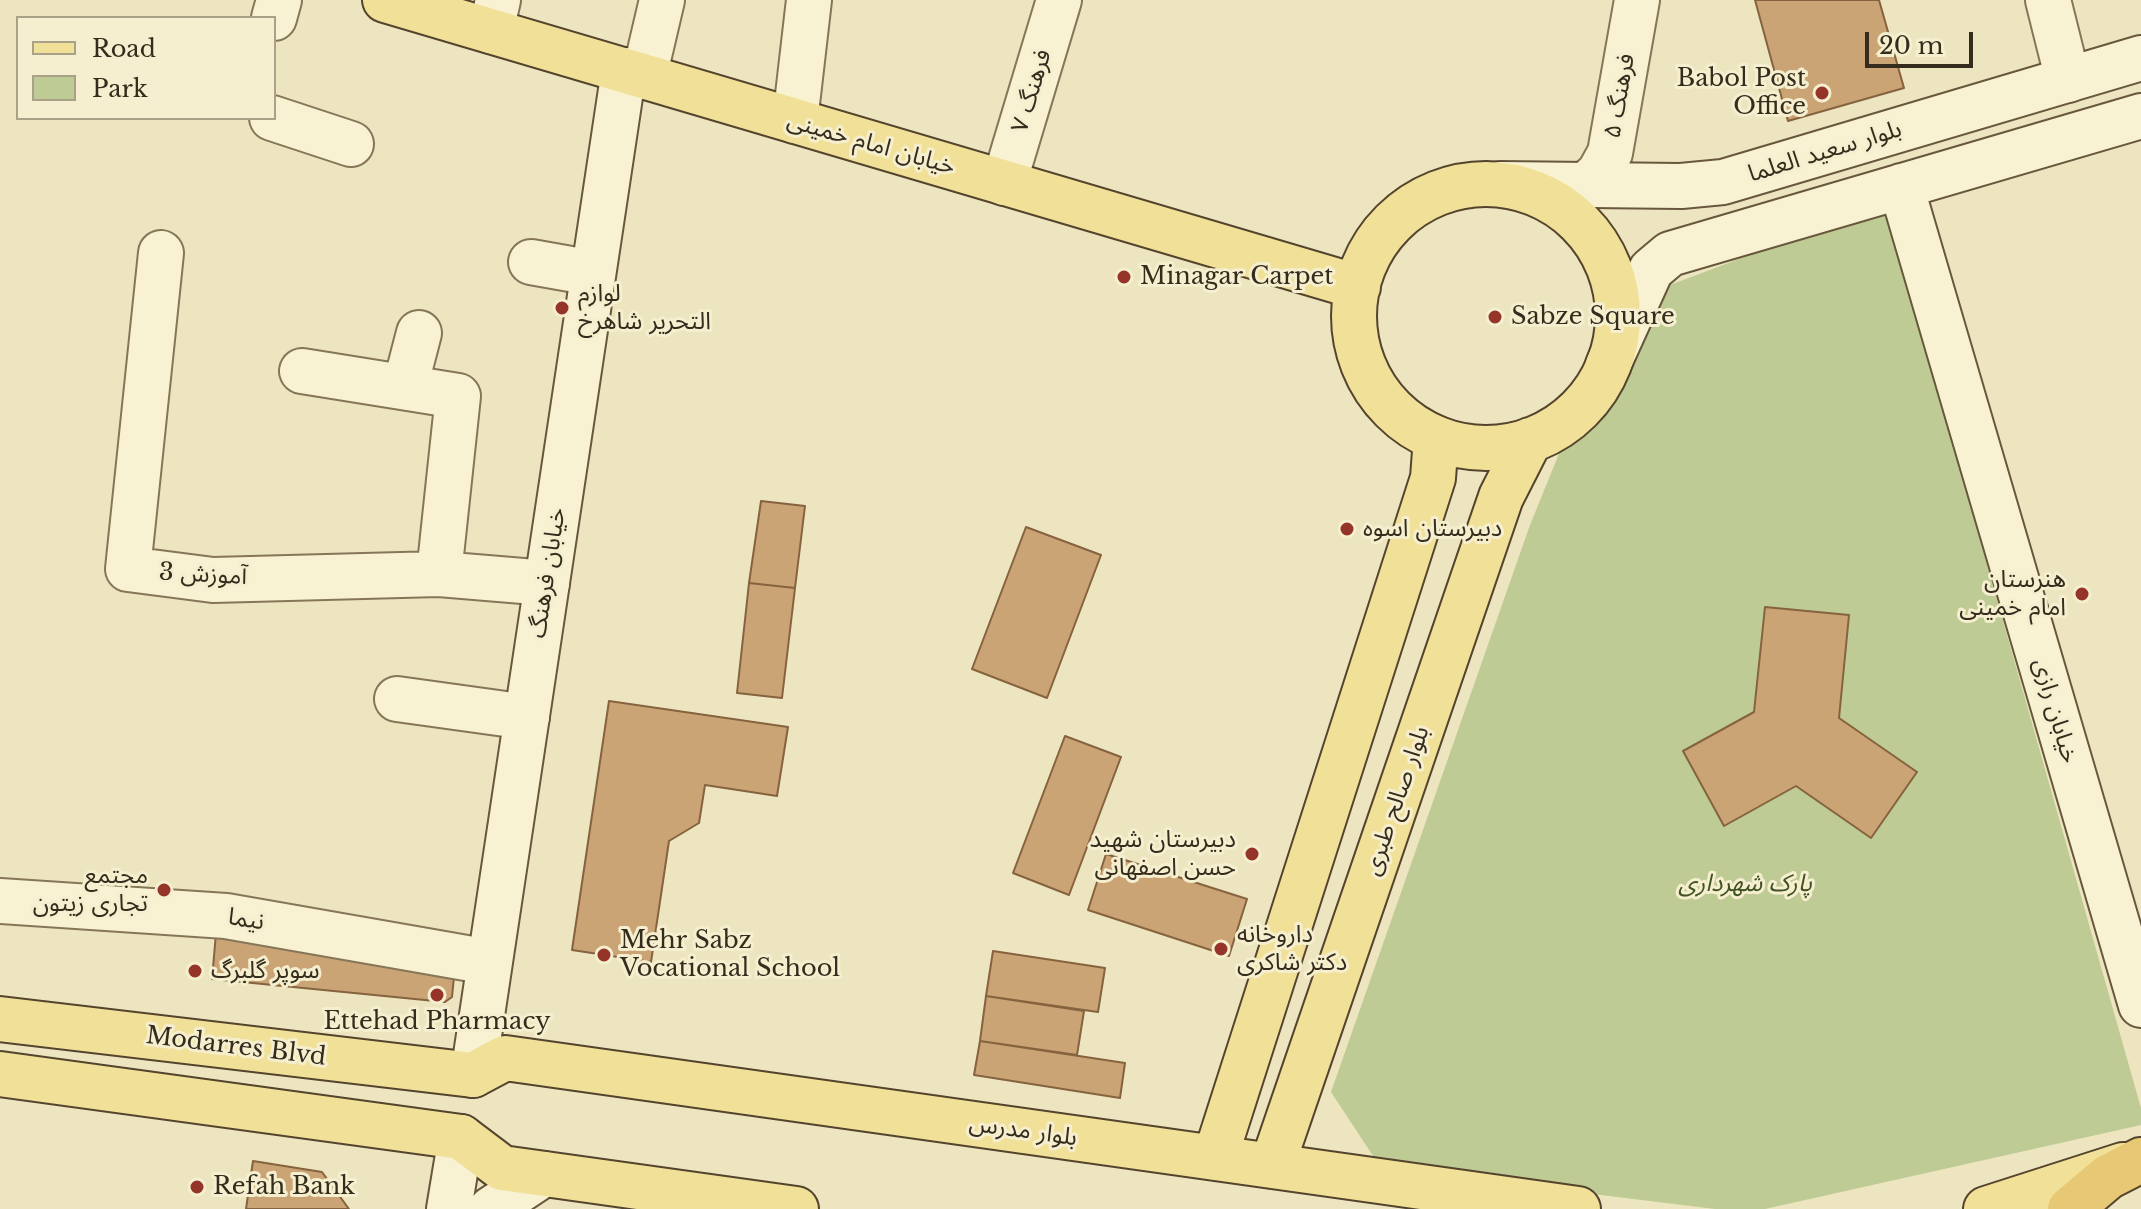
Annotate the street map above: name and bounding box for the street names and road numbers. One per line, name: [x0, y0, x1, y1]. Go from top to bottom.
street label: فرهنگ ۷: [1006, 46, 1058, 136]
street label: فرهنگ ۵: [1598, 51, 1642, 141]
street label: خیابان امام خمینی: [784, 106, 958, 182]
street label: بلوار سعید العلما: [1745, 115, 1905, 189]
street label: خیابان فرهنگ: [523, 506, 573, 640]
street label: آموزش 3: [158, 558, 248, 592]
street label: خیابان رازی: [2026, 655, 2084, 767]
street label: بلوار صالح طبری: [1358, 723, 1436, 879]
street label: نیما: [226, 903, 266, 937]
street label: Modarres Blvd: [144, 1022, 328, 1072]
street label: بلوار مدرس: [967, 1109, 1079, 1153]

